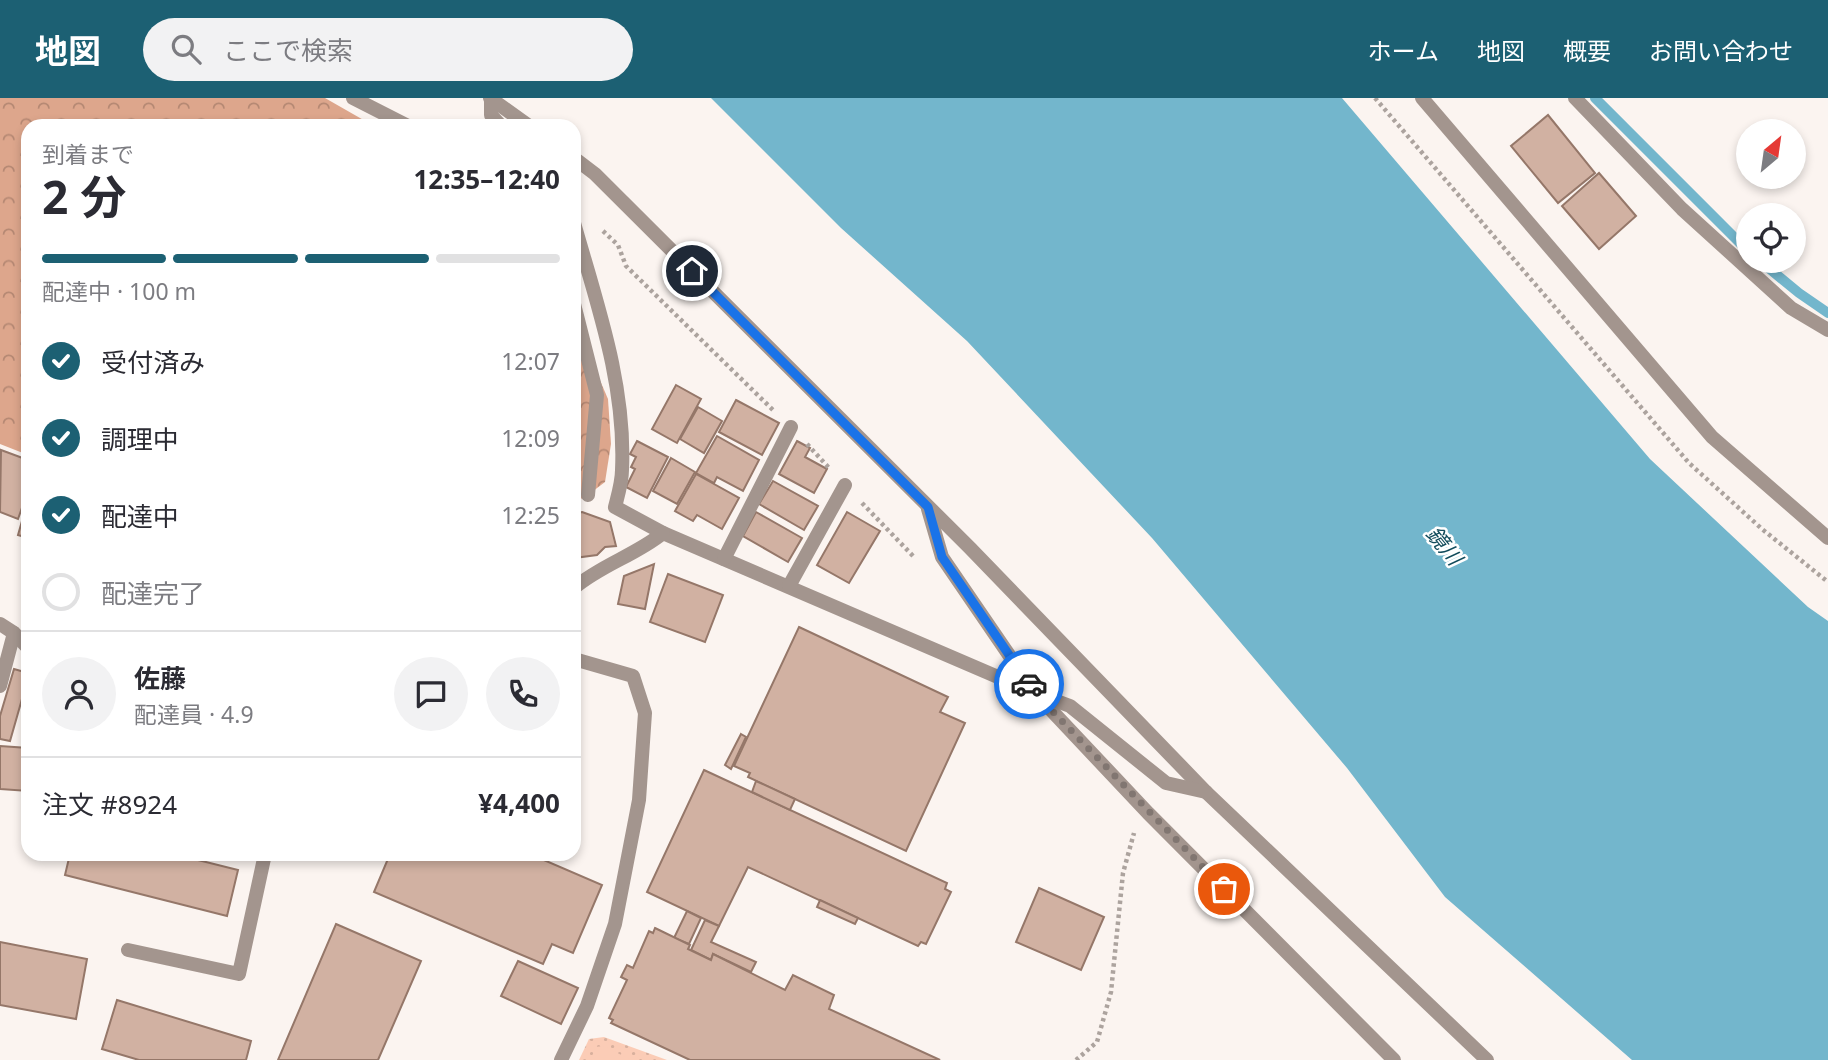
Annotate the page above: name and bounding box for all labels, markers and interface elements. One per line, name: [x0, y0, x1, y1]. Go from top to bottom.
search box: [143, 18, 633, 81]
text: 地図: [35, 28, 101, 73]
icon: search: [167, 30, 205, 68]
text: ここで検索: [223, 32, 353, 68]
text: ホーム: [1368, 34, 1439, 67]
text: 地図: [1477, 34, 1525, 67]
text: 概要: [1563, 34, 1611, 67]
text: お問い合わせ: [1649, 34, 1793, 67]
north arrow: [1736, 119, 1806, 189]
map controls: [1736, 119, 1806, 273]
text: 到着まで: [42, 138, 134, 170]
text: 12:35–12:40: [413, 161, 560, 197]
text: 2 分: [42, 165, 126, 227]
button: locate: [1736, 203, 1806, 273]
pin: [662, 241, 722, 301]
icon: home: [673, 252, 711, 290]
text: 配達中 · 100 m: [42, 275, 196, 307]
icon: check: [42, 342, 80, 380]
text: 受付済み: [101, 344, 205, 380]
text: 12:07: [501, 345, 560, 377]
icon: check: [42, 419, 80, 457]
text: 調理中: [101, 421, 179, 457]
text: 12:09: [501, 422, 560, 454]
icon: check: [42, 496, 80, 534]
text: 配達中: [101, 498, 179, 534]
text: 12:25: [501, 499, 560, 531]
water label: 鏡川: [1421, 520, 1470, 572]
text: 配達完了: [101, 575, 205, 611]
courier: [994, 649, 1064, 719]
button: person: [42, 657, 116, 731]
button: chat: [394, 657, 468, 731]
button: phone: [486, 657, 560, 731]
text: 佐藤: [134, 660, 186, 696]
icon: car: [1010, 665, 1048, 703]
text: 配達員 · 4.9: [134, 698, 254, 730]
text: ¥4,400: [478, 785, 560, 821]
text: 注文 #8924: [42, 786, 177, 822]
pin: [1194, 859, 1254, 919]
icon: bag: [1205, 870, 1243, 908]

